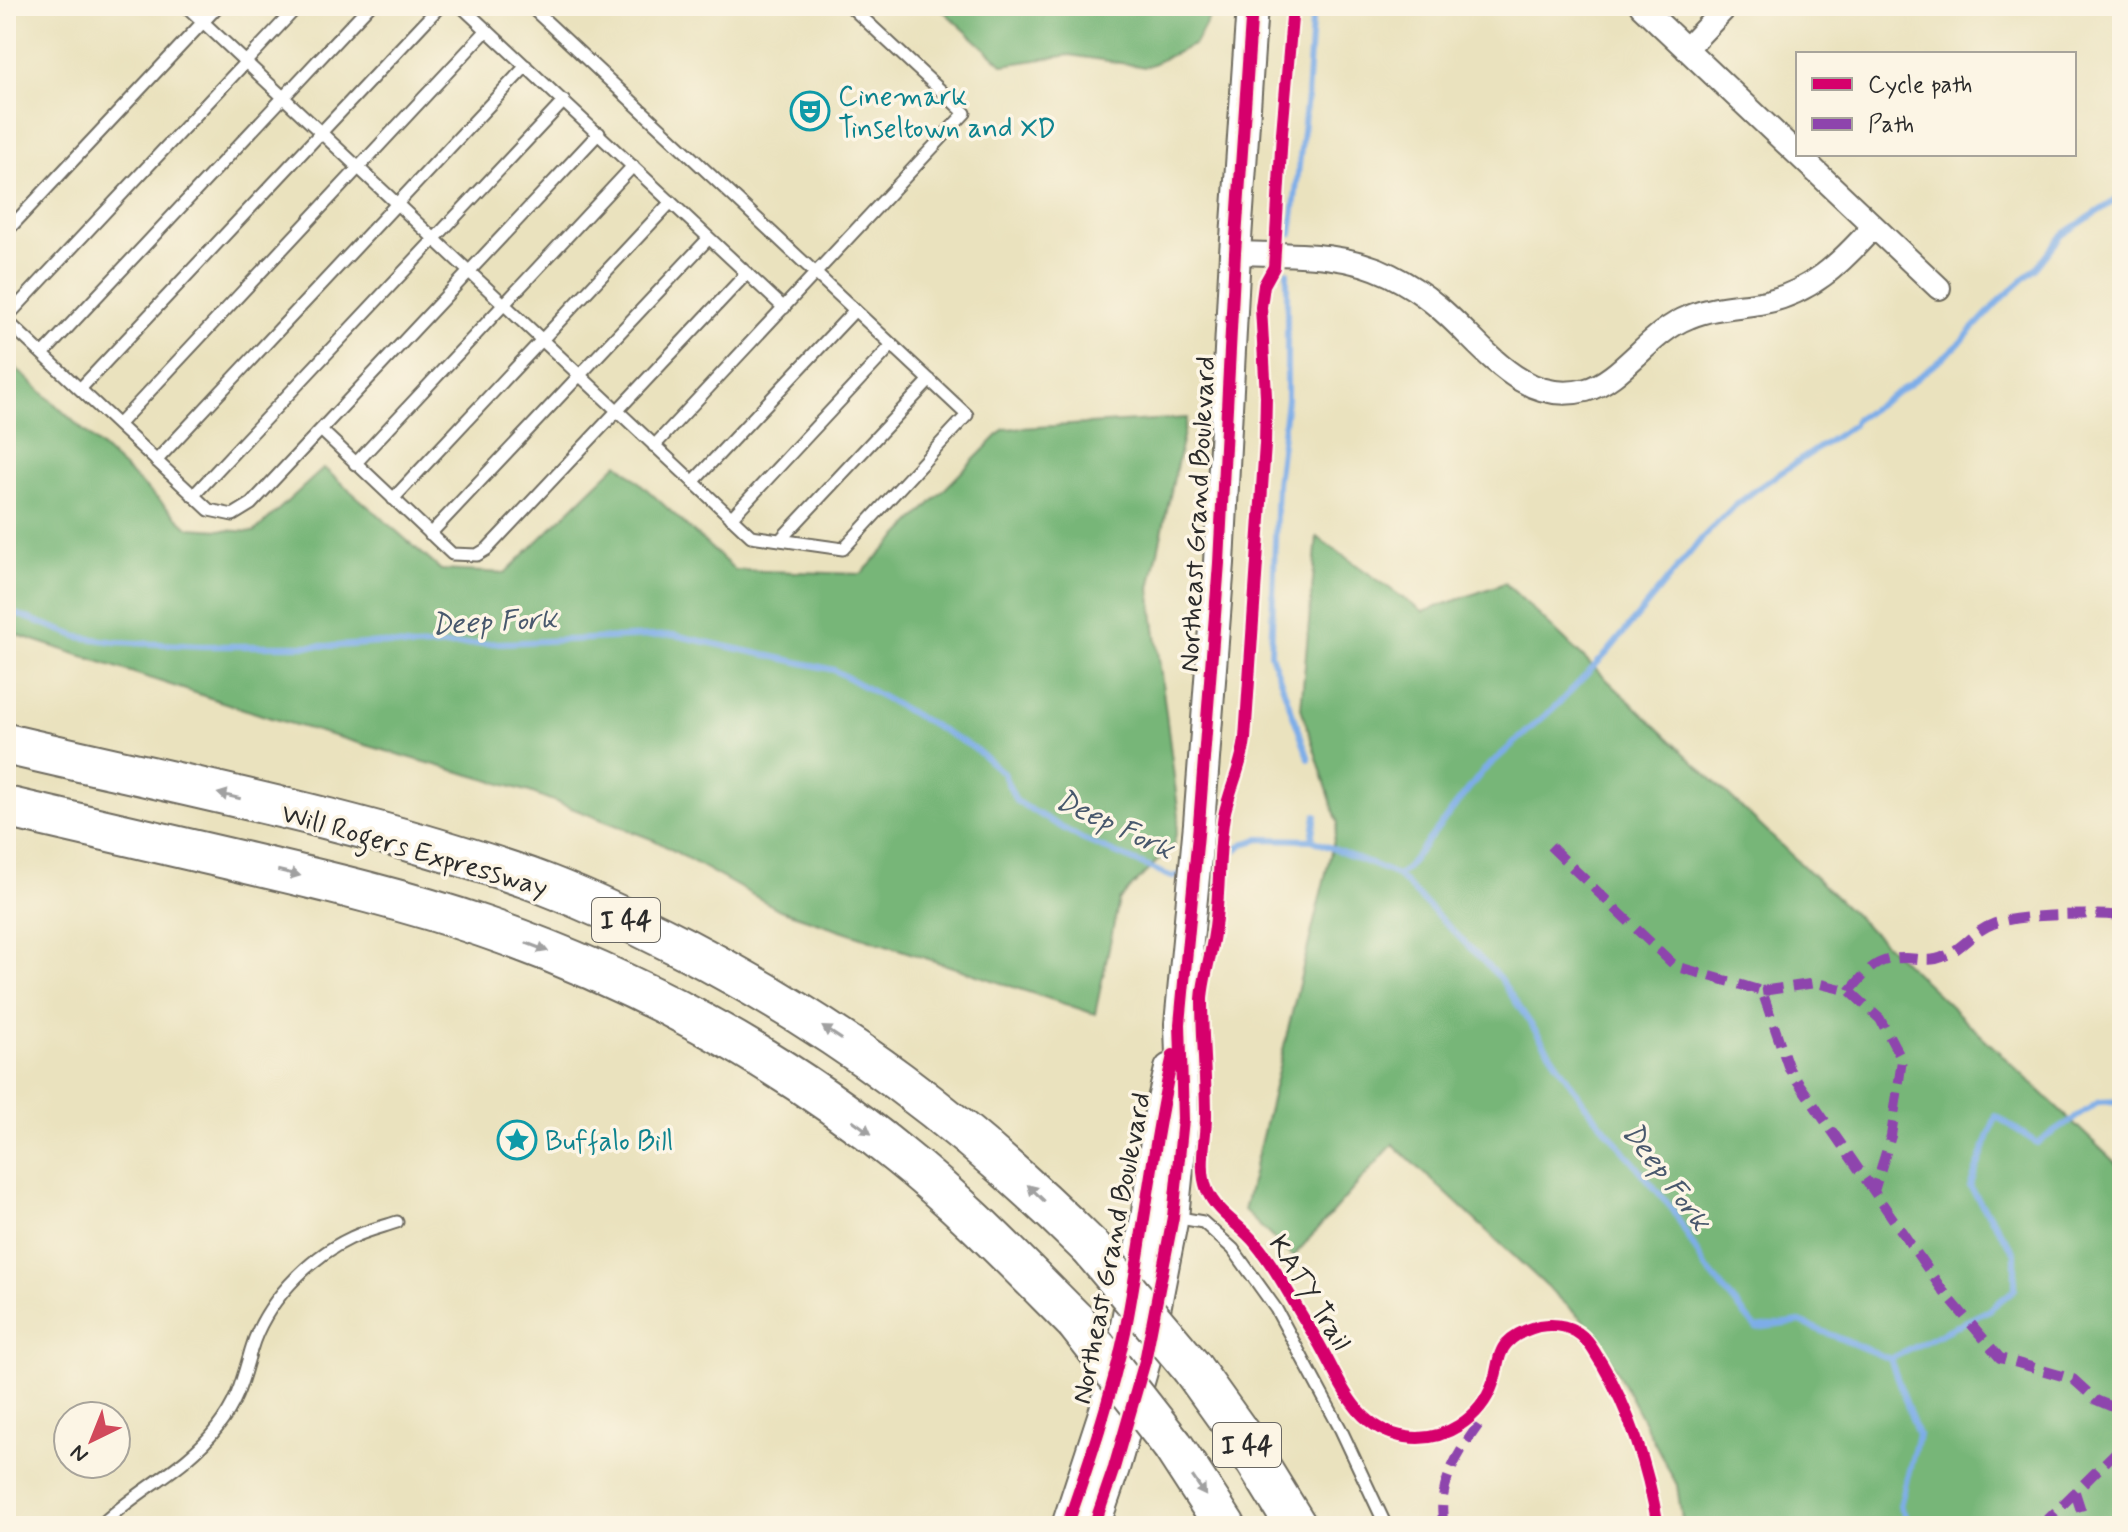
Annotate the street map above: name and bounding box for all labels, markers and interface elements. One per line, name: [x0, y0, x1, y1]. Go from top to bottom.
legend: [1796, 52, 2076, 156]
text: Cycle path: [1868, 70, 1973, 101]
place label: Cinemark Tinseltown and XD: [838, 79, 1056, 148]
theatre icon: Cinemark Tinseltown and XD: [789, 90, 831, 132]
text: Path: [1868, 110, 1914, 141]
street label: Northeast Grand Boulevard: [1172, 355, 1225, 673]
water label: Deep Fork: [430, 600, 559, 645]
water label: Deep Fork: [1049, 781, 1181, 870]
one-way arrow: [216, 789, 241, 802]
street label: Will Rogers Expressway: [276, 796, 552, 910]
one-way arrow: [276, 867, 301, 880]
road number: I 44: [592, 898, 660, 942]
one-way arrow: [526, 942, 550, 954]
one-way arrow: [821, 1026, 842, 1041]
street label: Northeast Grand Boulevard: [1064, 1090, 1161, 1407]
water label: Deep Fork: [1612, 1115, 1720, 1240]
place icon: Buffalo Bill: [496, 1119, 538, 1161]
one-way arrow: [851, 1119, 873, 1135]
place label: Buffalo Bill: [545, 1124, 673, 1161]
one-way arrow: [1027, 1185, 1046, 1203]
street label: KATY Trail: [1259, 1228, 1359, 1358]
north arrow: [52, 1400, 132, 1480]
road number: I 44: [1213, 1423, 1281, 1467]
text: N: [65, 1438, 95, 1468]
one-way arrow: [1191, 1475, 1206, 1496]

